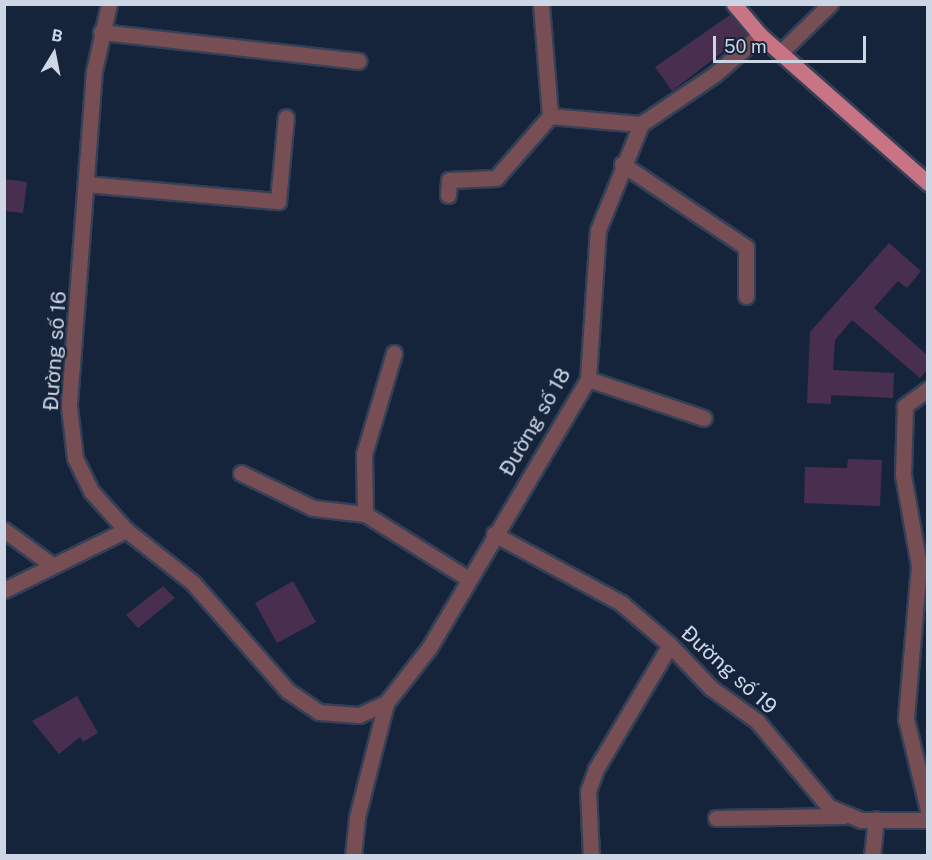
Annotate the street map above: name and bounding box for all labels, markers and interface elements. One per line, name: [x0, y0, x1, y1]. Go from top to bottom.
north arrow: [24, 24, 84, 84]
scale bar: [716, 24, 869, 62]
text: B: [50, 25, 64, 46]
text: 50 m: [724, 36, 767, 57]
street label: Đường số 16: [38, 290, 72, 412]
street label: Đường số 18: [494, 363, 576, 481]
street label: Đường số 19: [676, 620, 782, 720]

